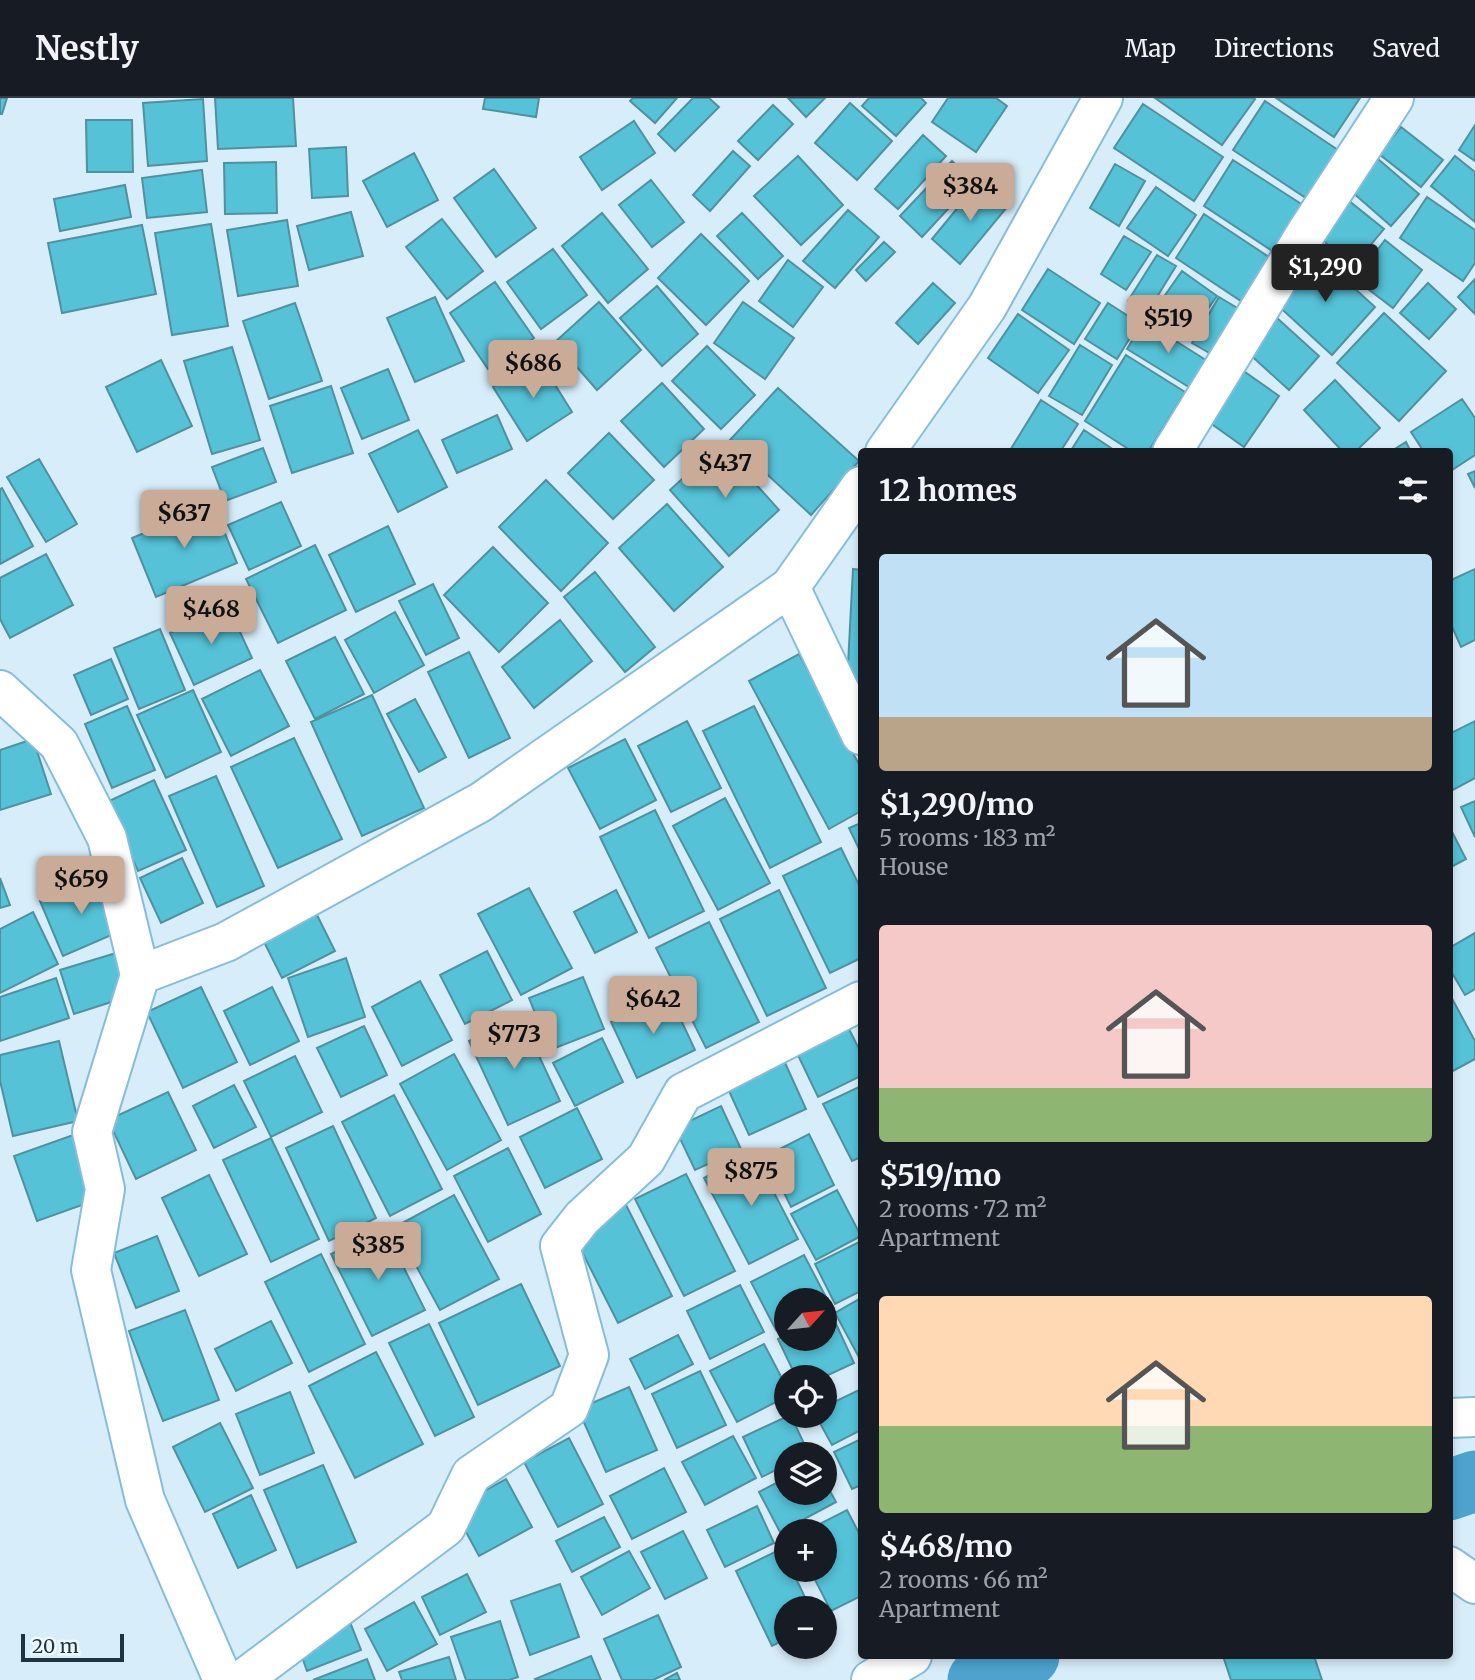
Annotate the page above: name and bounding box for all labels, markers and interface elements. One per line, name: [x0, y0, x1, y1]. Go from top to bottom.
text: Nestly: [35, 28, 139, 69]
text: Map: [1125, 33, 1176, 64]
text: Directions: [1214, 33, 1334, 64]
text: Saved: [1372, 33, 1440, 64]
pin: $384: [929, 164, 1011, 223]
text: $384: [942, 171, 998, 200]
pin: $1,290: [1268, 244, 1382, 304]
text: $1,290: [1288, 252, 1362, 281]
pin: $519: [1127, 296, 1209, 355]
text: $519: [1143, 303, 1193, 332]
pin: $686: [492, 341, 574, 400]
text: $686: [504, 348, 562, 377]
pin: $437: [684, 440, 766, 500]
text: $437: [698, 448, 752, 477]
text: 12 homes: [879, 471, 1017, 509]
icon: filters: [1394, 471, 1432, 509]
pin: $637: [143, 490, 225, 550]
text: $637: [157, 498, 211, 527]
pin: $468: [170, 587, 252, 646]
text: $468: [182, 594, 240, 623]
icon: home: [1093, 600, 1219, 726]
text: $1,290/mo: [879, 785, 1034, 823]
text: 5 rooms · 183 m²: [879, 823, 1055, 852]
text: House: [879, 852, 948, 881]
pin: $659: [40, 856, 122, 916]
text: $659: [53, 864, 109, 893]
icon: home: [1093, 971, 1219, 1097]
pin: $642: [612, 976, 694, 1036]
text: $642: [625, 984, 681, 1013]
pin: $773: [473, 1012, 555, 1071]
text: $773: [487, 1019, 541, 1048]
pin: $875: [710, 1148, 792, 1208]
text: $875: [723, 1156, 779, 1185]
text: $519/mo: [879, 1156, 1001, 1194]
text: 2 rooms · 72 m²: [879, 1194, 1046, 1223]
pin: $385: [337, 1222, 419, 1282]
text: Apartment: [879, 1223, 1000, 1252]
text: $385: [351, 1230, 405, 1259]
north arrow: [774, 1288, 836, 1351]
map controls: [774, 1288, 837, 1659]
icon: home: [1093, 1342, 1219, 1468]
button: locate: [774, 1365, 837, 1428]
button: layers: [774, 1442, 837, 1505]
button: +: [774, 1519, 837, 1582]
text: $468/mo: [879, 1527, 1012, 1565]
text: 2 rooms · 66 m²: [879, 1565, 1048, 1594]
text: Apartment: [879, 1594, 1000, 1623]
button: −: [774, 1596, 837, 1659]
scale bar: [21, 1631, 124, 1663]
text: 20 m: [32, 1634, 79, 1658]

